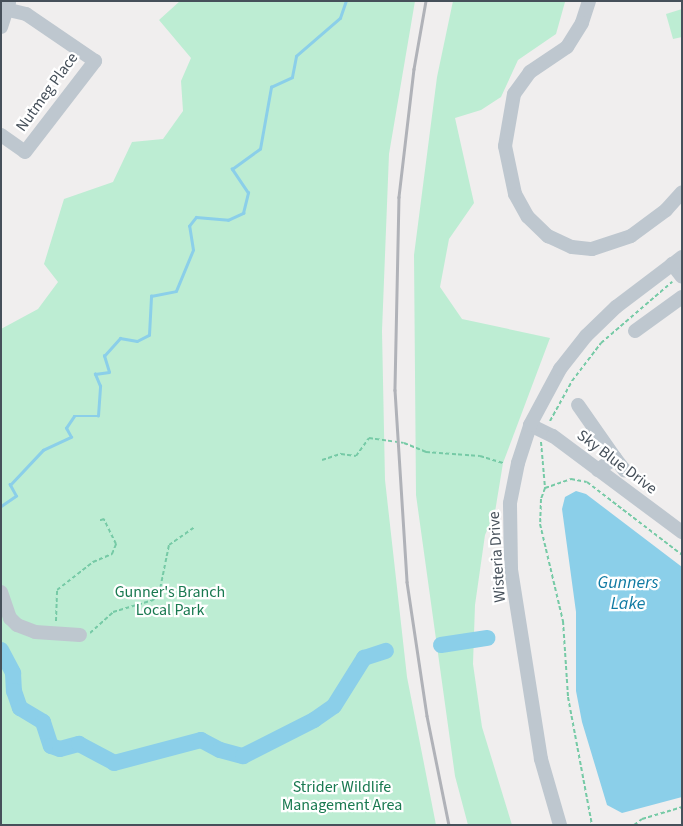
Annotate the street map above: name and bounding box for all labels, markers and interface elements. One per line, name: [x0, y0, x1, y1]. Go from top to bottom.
street label: Nutmeg Place: [12, 49, 82, 135]
street label: Sky Blue Drive: [573, 426, 661, 498]
street label: Wisteria Drive: [484, 511, 510, 603]
water label: Gunners Lake: [598, 573, 658, 616]
park label: Gunner's Branch Local Park: [115, 582, 225, 620]
park label: Strider Wildlife Management Area: [282, 777, 402, 815]

